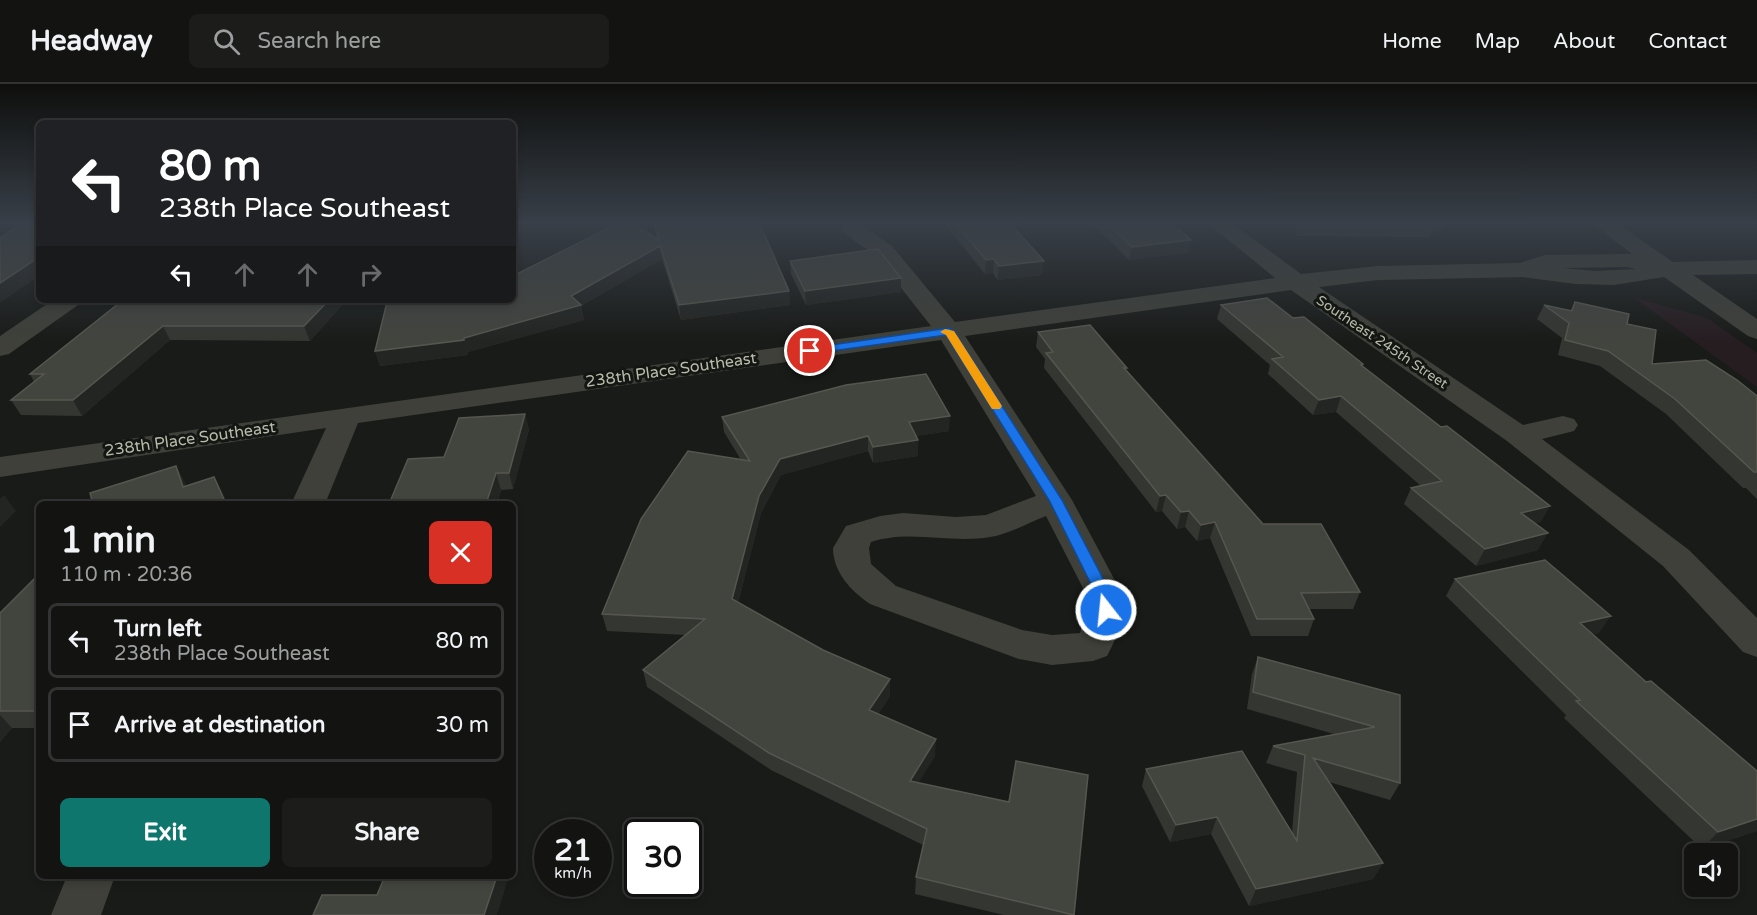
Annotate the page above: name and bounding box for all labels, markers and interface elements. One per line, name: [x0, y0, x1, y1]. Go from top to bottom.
search box: [189, 14, 609, 68]
text: Headway: [30, 24, 153, 58]
icon: search: [210, 25, 243, 58]
text: Search here: [258, 28, 381, 54]
text: Home: [1382, 29, 1442, 54]
text: Map: [1475, 29, 1520, 54]
text: About: [1553, 29, 1615, 54]
text: Contact: [1648, 29, 1727, 54]
text: 80 m: [159, 141, 261, 192]
icon: left: [60, 144, 138, 222]
text: 238th Place Southeast: [159, 192, 450, 225]
icon: left: [165, 258, 198, 291]
icon: ahead: [228, 258, 261, 291]
icon: ahead: [291, 258, 324, 291]
icon: right: [354, 258, 387, 291]
street label: Southeast 245th Street: [1313, 292, 1451, 393]
pin: [784, 325, 835, 376]
icon: arrive: [793, 334, 826, 367]
street label: 238th Place Southeast: [584, 348, 758, 392]
street label: 238th Place Southeast: [103, 417, 277, 461]
text: 1 min: [60, 519, 156, 562]
button: close: [429, 521, 492, 584]
text: 110 m · 20:36: [60, 563, 192, 587]
position arrow: [1074, 578, 1138, 642]
text: Turn left: [114, 616, 202, 642]
icon: left: [63, 624, 96, 657]
text: 80 m: [435, 628, 489, 654]
text: 238th Place Southeast: [114, 642, 330, 666]
icon: arrive: [63, 708, 96, 741]
text: Arrive at destination: [114, 712, 325, 738]
text: 30 m: [435, 712, 489, 738]
button: Exit: [60, 798, 270, 867]
button: Share: [282, 798, 492, 867]
speed limit sign: 30: [624, 819, 702, 897]
text: 21: [554, 832, 592, 869]
map controls: [1684, 843, 1738, 897]
button: sound: [1684, 843, 1738, 897]
text: km/h: [554, 864, 592, 882]

